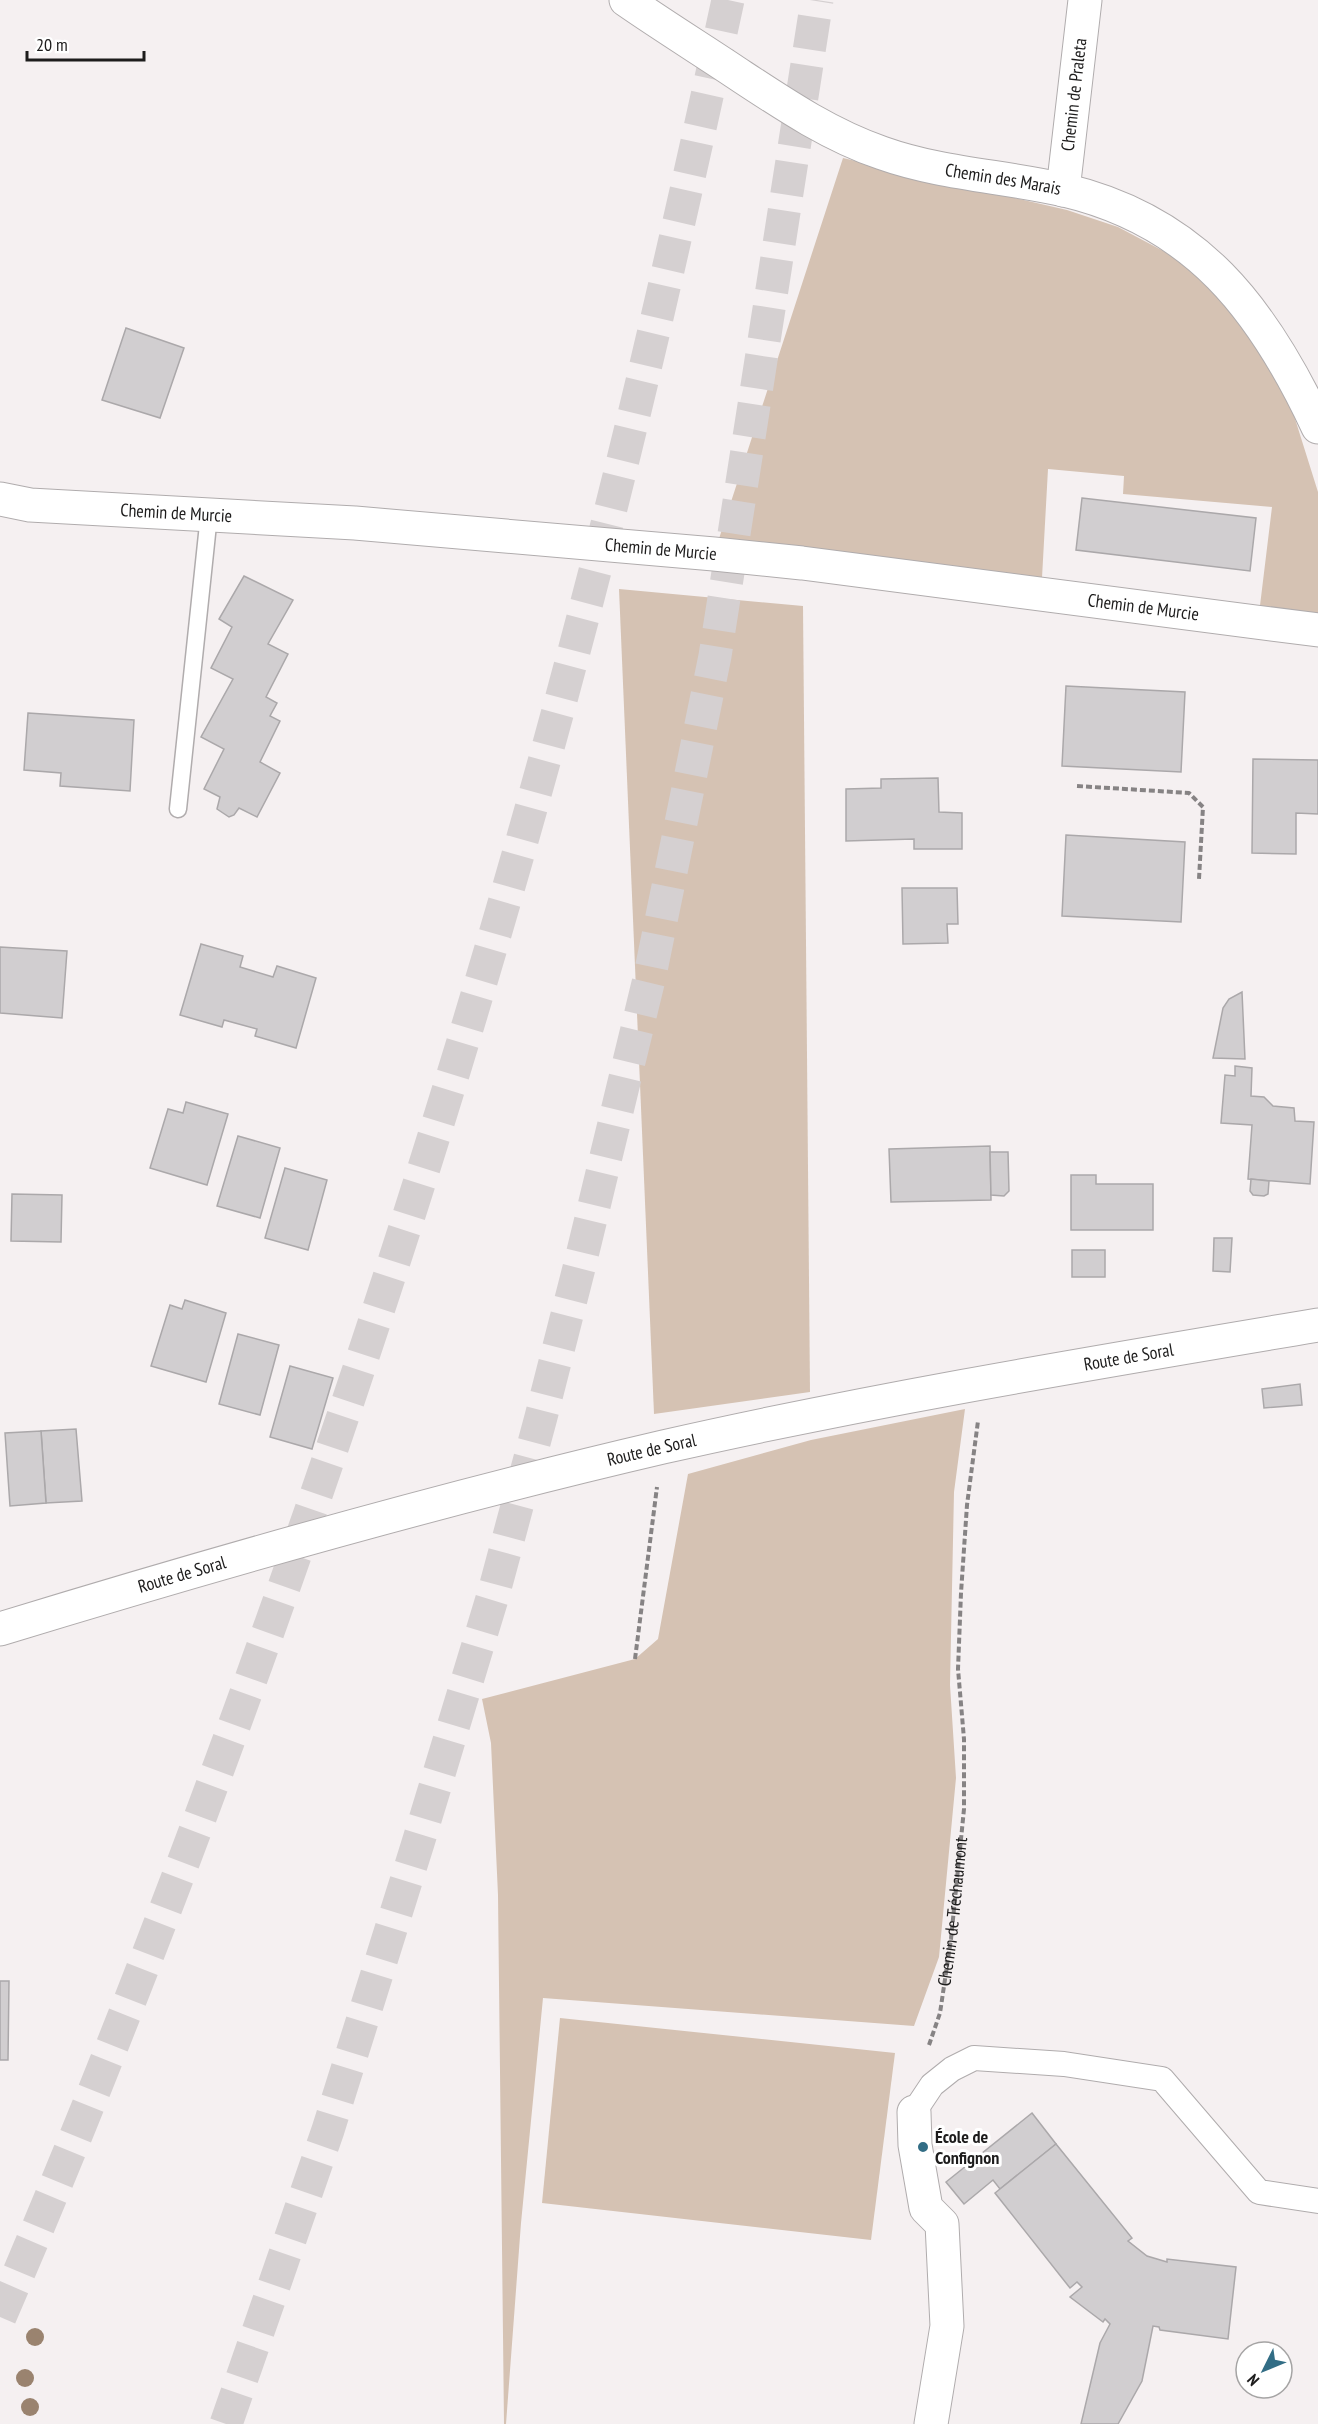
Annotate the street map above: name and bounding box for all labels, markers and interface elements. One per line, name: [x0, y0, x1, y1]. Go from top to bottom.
scale bar: [27, 24, 144, 62]
text: 20 m: [36, 33, 68, 56]
street label: Chemin de Praleta: [1056, 37, 1092, 152]
street label: Chemin des Marais: [943, 158, 1063, 200]
street label: Chemin de Murcie: [120, 498, 233, 527]
street label: Chemin de Murcie: [604, 533, 718, 565]
street label: Chemin de Murcie: [1086, 588, 1200, 625]
street label: Route de Soral: [1082, 1337, 1176, 1376]
street label: Route de Soral: [605, 1428, 699, 1471]
street label: Route de Soral: [135, 1550, 229, 1598]
street label: Chemin de Tréchaumont: [932, 1836, 972, 1988]
place label: École de Confignon: [935, 2125, 999, 2169]
marker: École de Confignon: [916, 2140, 930, 2154]
north arrow: [1234, 2340, 1294, 2400]
text: N: [1243, 2370, 1263, 2390]

